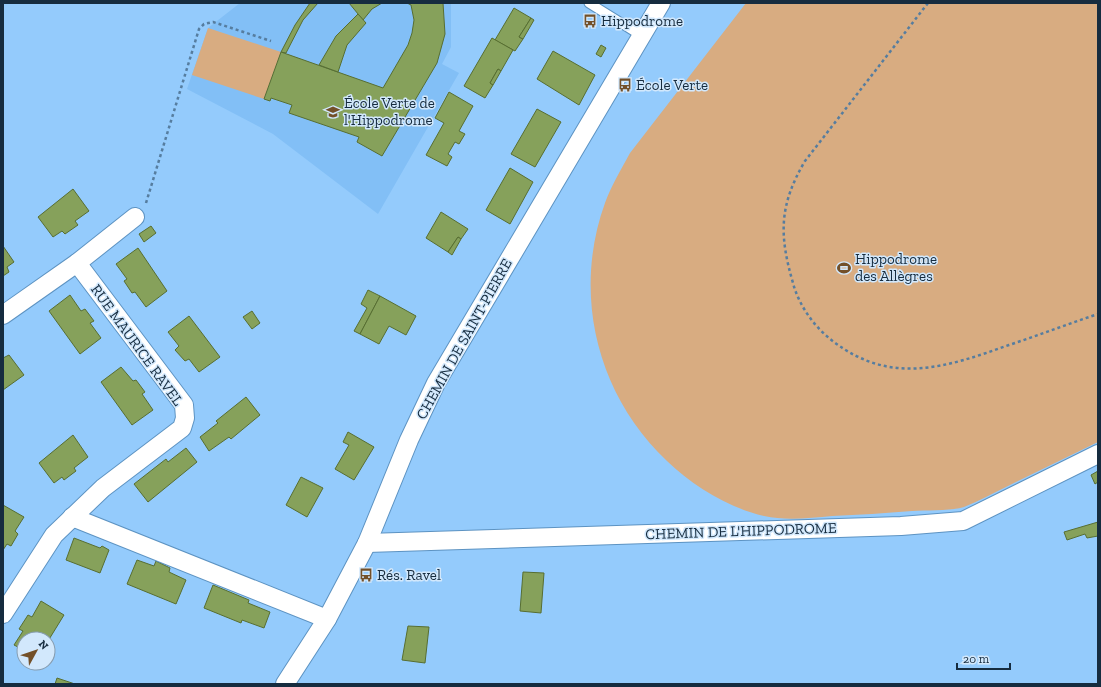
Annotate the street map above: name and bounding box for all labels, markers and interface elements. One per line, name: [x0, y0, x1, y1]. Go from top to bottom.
place label: Hippodrome: [601, 12, 683, 30]
bus stop icon: Hippodrome: [582, 13, 598, 29]
place label: École Verte: [636, 76, 708, 94]
bus stop icon: École Verte: [617, 77, 633, 93]
place label: École Verte de l'Hippodrome: [344, 94, 435, 129]
school or university icon: École Verte de l'Hippodrome: [325, 104, 341, 120]
place label: Hippodrome des Allègres: [855, 250, 937, 285]
street label: CHEMIN DE SAINT-PIERRE: [412, 255, 516, 422]
sports icon: Hippodrome des Allègres: [836, 260, 852, 276]
street label: RUE MAURICE RAVEL: [87, 281, 187, 409]
street label: CHEMIN DE L'HIPPODROME: [645, 519, 837, 543]
place label: Rés. Ravel: [377, 566, 441, 584]
bus stop icon: Rés. Ravel: [358, 567, 374, 583]
north arrow: [16, 631, 56, 671]
text: N: [36, 638, 51, 653]
scale bar: [957, 645, 1010, 671]
text: 20 m: [963, 652, 990, 666]

